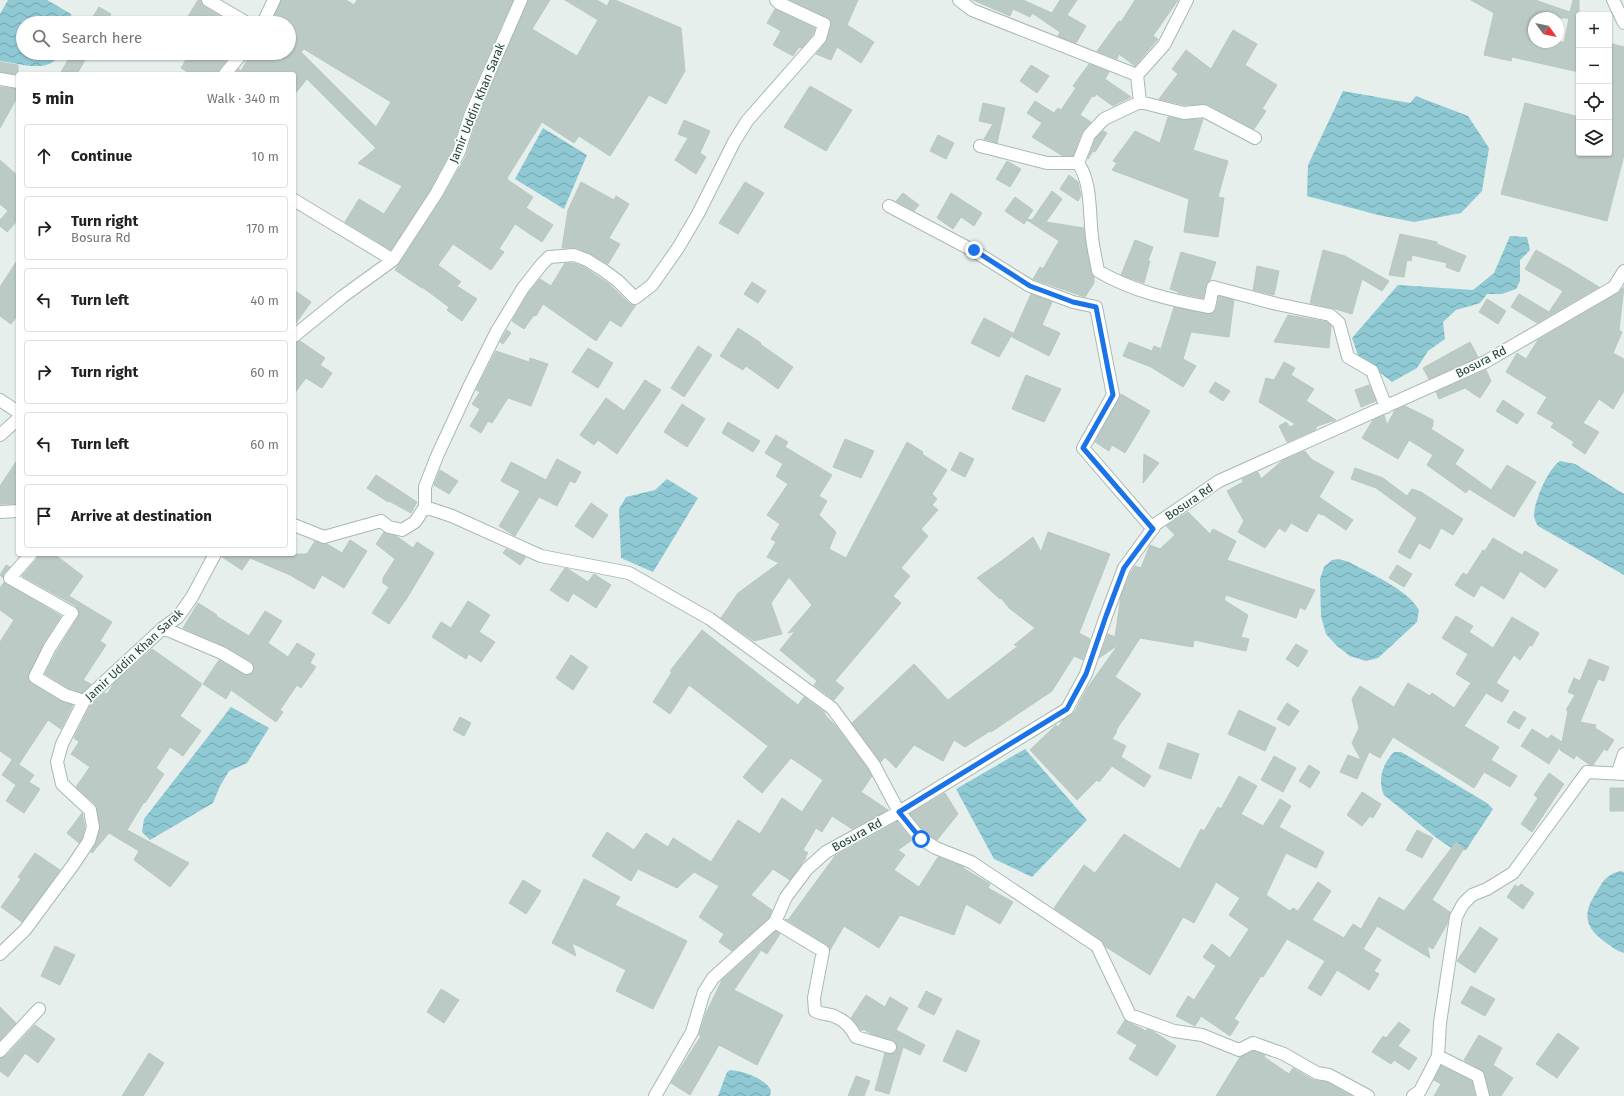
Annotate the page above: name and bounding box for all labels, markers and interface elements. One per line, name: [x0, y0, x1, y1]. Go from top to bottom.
north arrow: [1528, 12, 1564, 48]
map controls: [1576, 12, 1612, 156]
button: +: [1576, 12, 1612, 48]
search box: [16, 16, 296, 60]
icon: search: [30, 27, 52, 49]
text: Search here: [62, 29, 142, 47]
street label: Jamir Uddin Khan Sarak: [446, 40, 508, 165]
button: −: [1576, 48, 1612, 84]
button: locate: [1576, 84, 1612, 120]
text: 5 min: [32, 88, 74, 109]
text: Walk · 340 m: [207, 91, 280, 106]
button: layers: [1576, 120, 1612, 156]
icon: ahead: [33, 145, 55, 167]
text: Continue: [71, 147, 132, 165]
text: 10 m: [252, 149, 279, 164]
text: Turn right: [71, 212, 138, 230]
icon: right: [33, 217, 55, 239]
text: 170 m: [246, 221, 279, 236]
text: Bosura Rd: [71, 230, 131, 245]
route end: [965, 241, 983, 259]
icon: left: [33, 289, 55, 311]
text: Turn left: [71, 291, 129, 309]
text: 40 m: [250, 293, 279, 308]
street label: Bosura Rd: [1453, 343, 1509, 381]
icon: right: [33, 361, 55, 383]
text: Turn right: [71, 363, 138, 381]
text: 60 m: [250, 365, 279, 380]
icon: left: [33, 433, 55, 455]
text: Turn left: [71, 435, 129, 453]
text: 60 m: [250, 437, 279, 452]
street label: Bosura Rd: [1162, 481, 1216, 523]
icon: arrive: [33, 505, 55, 527]
text: Arrive at destination: [71, 507, 212, 525]
street label: Jamir Uddin Khan Sarak: [82, 606, 186, 704]
street label: Bosura Rd: [830, 816, 884, 854]
route start: [912, 830, 930, 848]

